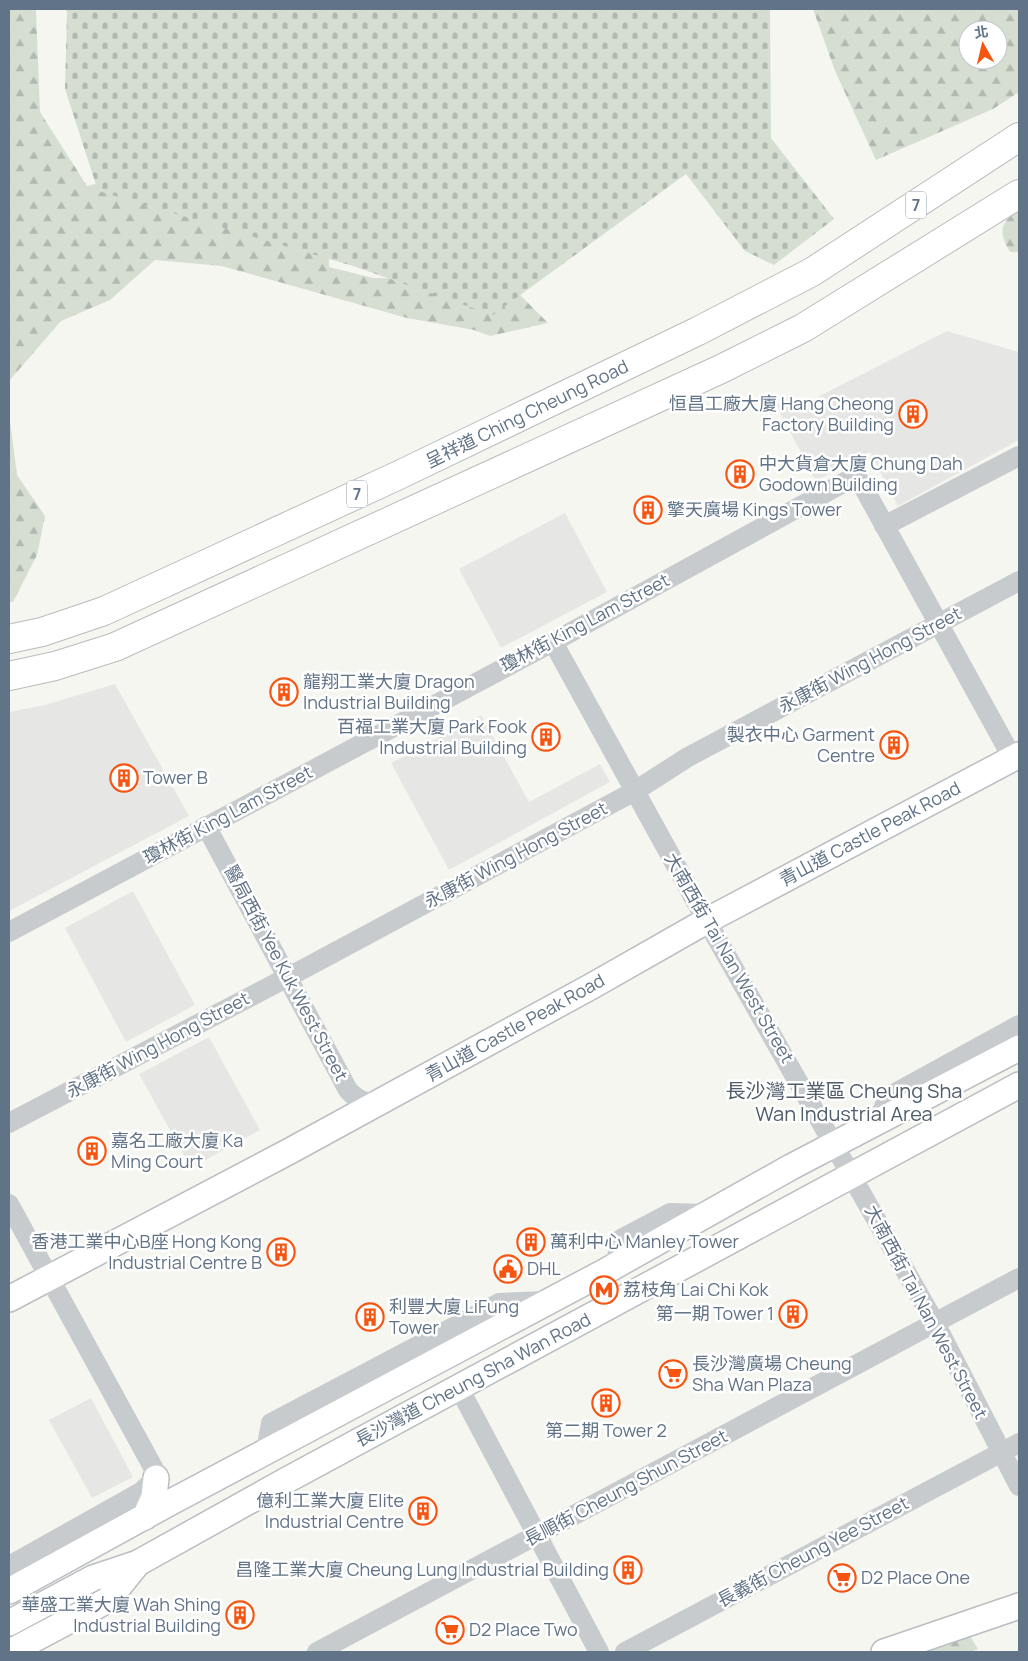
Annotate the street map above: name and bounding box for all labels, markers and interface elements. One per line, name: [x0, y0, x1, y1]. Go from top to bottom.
north arrow: [958, 20, 1008, 70]
text: 北: [973, 21, 989, 42]
road number: 7: [906, 192, 926, 218]
street label: 呈祥道 Ching Cheung Road: [421, 353, 632, 473]
place label: 恒昌工廠大廈 Hang Cheong Factory Building: [669, 391, 894, 436]
building icon: 恒昌工廠大廈 Hang Cheong Factory Building: [898, 399, 928, 429]
place label: 中大貨倉大廈 Chung Dah Godown Building: [759, 451, 963, 496]
building icon: 中大貨倉大廈 Chung Dah Godown Building: [725, 459, 755, 489]
road number: 7: [347, 480, 367, 508]
building icon: 擎天廣場 Kings Tower: [633, 495, 663, 525]
place label: 擎天廣場 Kings Tower: [667, 497, 842, 521]
street label: 瓊林街 King Lam Street: [496, 567, 673, 677]
street label: 永康街 Wing Hong Street: [774, 601, 965, 718]
place label: 龍翔工業大廈 Dragon Industrial Building: [303, 669, 475, 714]
building icon: 龍翔工業大廈 Dragon Industrial Building: [269, 677, 299, 707]
place label: 百福工業大廈 Park Fook Industrial Building: [337, 714, 528, 759]
building icon: 百福工業大廈 Park Fook Industrial Building: [531, 722, 561, 752]
place label: 製衣中心 Garment Centre: [727, 722, 875, 767]
building icon: 製衣中心 Garment Centre: [879, 730, 909, 760]
street label: 瓊林街 King Lam Street: [139, 759, 316, 869]
building icon: Tower B: [109, 763, 139, 793]
place label: Tower B: [143, 765, 208, 789]
street label: 青山道 Castle Peak Road: [775, 775, 964, 891]
street label: 永康街 Wing Hong Street: [420, 796, 611, 913]
street label: 大南西街 Tai Nan West Street: [660, 848, 800, 1067]
street label: 醫局西街 Yee Kuk West Street: [220, 860, 354, 1085]
street label: 青山道 Castle Peak Road: [420, 968, 609, 1087]
street label: 永康街 Wing Hong Street: [62, 986, 253, 1103]
district label: 長沙灣工業區 Cheung Sha Wan Industrial Area: [726, 1077, 962, 1127]
place label: 嘉名工廠大廈 Ka Ming Court: [111, 1128, 243, 1173]
building icon: 嘉名工廠大廈 Ka Ming Court: [77, 1136, 107, 1166]
street label: 大南西街 Tai Nan West Street: [860, 1200, 994, 1423]
building icon: 萬利中心 Manley Tower: [516, 1227, 546, 1257]
place label: 香港工業中心B座 Hong Kong Industrial Centre B: [31, 1229, 262, 1274]
place label: 萬利中心 Manley Tower: [550, 1229, 740, 1253]
building icon: 香港工業中心B座 Hong Kong Industrial Centre B: [266, 1237, 296, 1267]
public building icon: DHL: [493, 1254, 523, 1284]
place label: DHL: [527, 1256, 561, 1280]
metro station icon: 荔枝角 Lai Chi Kok: [589, 1275, 619, 1305]
place label: 荔枝角 Lai Chi Kok: [623, 1277, 770, 1301]
place label: 利豐大廈 LiFung Tower: [389, 1294, 519, 1339]
building icon: 第一期 Tower 1: [778, 1299, 808, 1329]
place label: 第一期 Tower 1: [656, 1301, 774, 1325]
building icon: 利豐大廈 LiFung Tower: [355, 1302, 385, 1332]
street label: 長沙灣道 Cheung Sha Wan Road: [350, 1307, 595, 1452]
place label: 長沙灣廣場 Cheung Sha Wan Plaza: [692, 1351, 852, 1396]
supermarket icon: 長沙灣廣場 Cheung Sha Wan Plaza: [658, 1359, 688, 1389]
building icon: 第二期 Tower 2: [591, 1388, 621, 1418]
place label: 第二期 Tower 2: [545, 1418, 667, 1442]
street label: 長順街 Cheung Shun Street: [520, 1423, 731, 1551]
place label: 億利工業大廈 Elite Industrial Centre: [256, 1488, 404, 1533]
street label: 長義街 Cheung Yee Street: [713, 1490, 912, 1612]
building icon: 億利工業大廈 Elite Industrial Centre: [408, 1496, 438, 1526]
building icon: 昌隆工業大廈 Cheung Lung Industrial Building: [613, 1555, 643, 1585]
place label: 昌隆工業大廈 Cheung Lung Industrial Building: [235, 1557, 609, 1581]
supermarket icon: D2 Place One: [827, 1563, 857, 1593]
place label: D2 Place One: [861, 1565, 970, 1589]
place label: 華盛工業大廈 Wah Shing Industrial Building: [22, 1592, 221, 1637]
building icon: 華盛工業大廈 Wah Shing Industrial Building: [225, 1600, 255, 1630]
supermarket icon: D2 Place Two: [435, 1615, 465, 1645]
place label: D2 Place Two: [469, 1617, 578, 1641]

